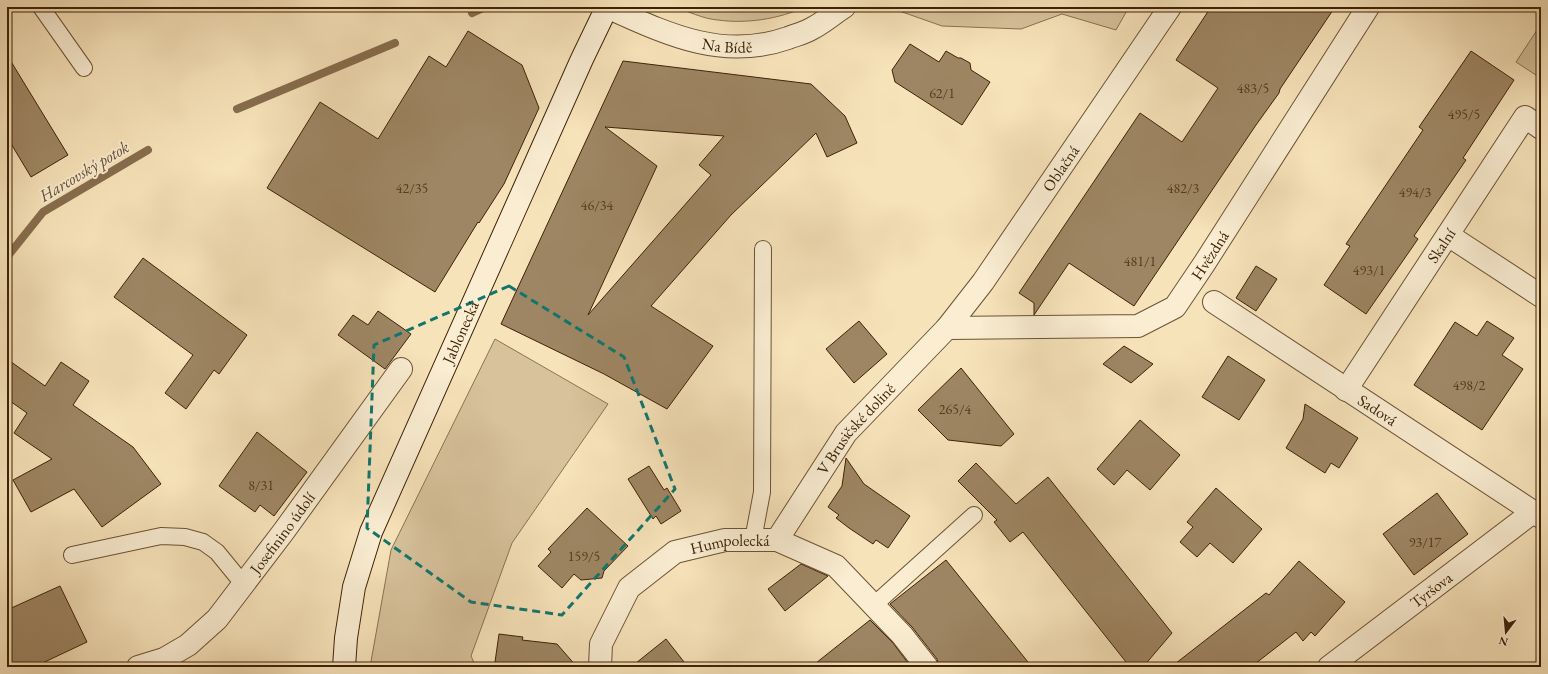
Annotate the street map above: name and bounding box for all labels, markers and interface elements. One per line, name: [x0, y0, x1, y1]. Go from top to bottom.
street label: Na Bídě: [700, 33, 753, 58]
house number: 483/5: [1237, 79, 1269, 97]
house number: 62/1: [929, 84, 955, 102]
house number: 495/5: [1448, 105, 1480, 123]
water label: Harcovský potok: [34, 135, 133, 207]
street label: Oblačná: [1038, 141, 1084, 196]
house number: 42/35: [396, 179, 428, 197]
house number: 482/3: [1167, 179, 1200, 197]
house number: 494/3: [1399, 183, 1432, 201]
house number: 46/34: [581, 196, 614, 214]
street label: Skalní: [1422, 224, 1460, 267]
street label: Hvězdná: [1186, 226, 1234, 284]
house number: 481/1: [1124, 252, 1156, 270]
house number: 493/1: [1353, 261, 1385, 279]
street label: Jablonecká: [437, 297, 484, 369]
house number: 498/2: [1453, 376, 1486, 394]
street label: V Brusičské dolině: [812, 378, 900, 478]
street label: Sadová: [1354, 390, 1402, 431]
house number: 265/4: [939, 400, 972, 418]
house number: 8/31: [248, 476, 274, 494]
street label: Josefinino údolí: [244, 488, 320, 580]
street label: Humpolecká: [688, 530, 770, 559]
house number: 93/17: [1409, 533, 1442, 551]
house number: 159/5: [568, 547, 600, 565]
street label: Tyršova: [1406, 567, 1457, 613]
north arrow: [1486, 612, 1526, 652]
text: N: [1497, 634, 1509, 650]

